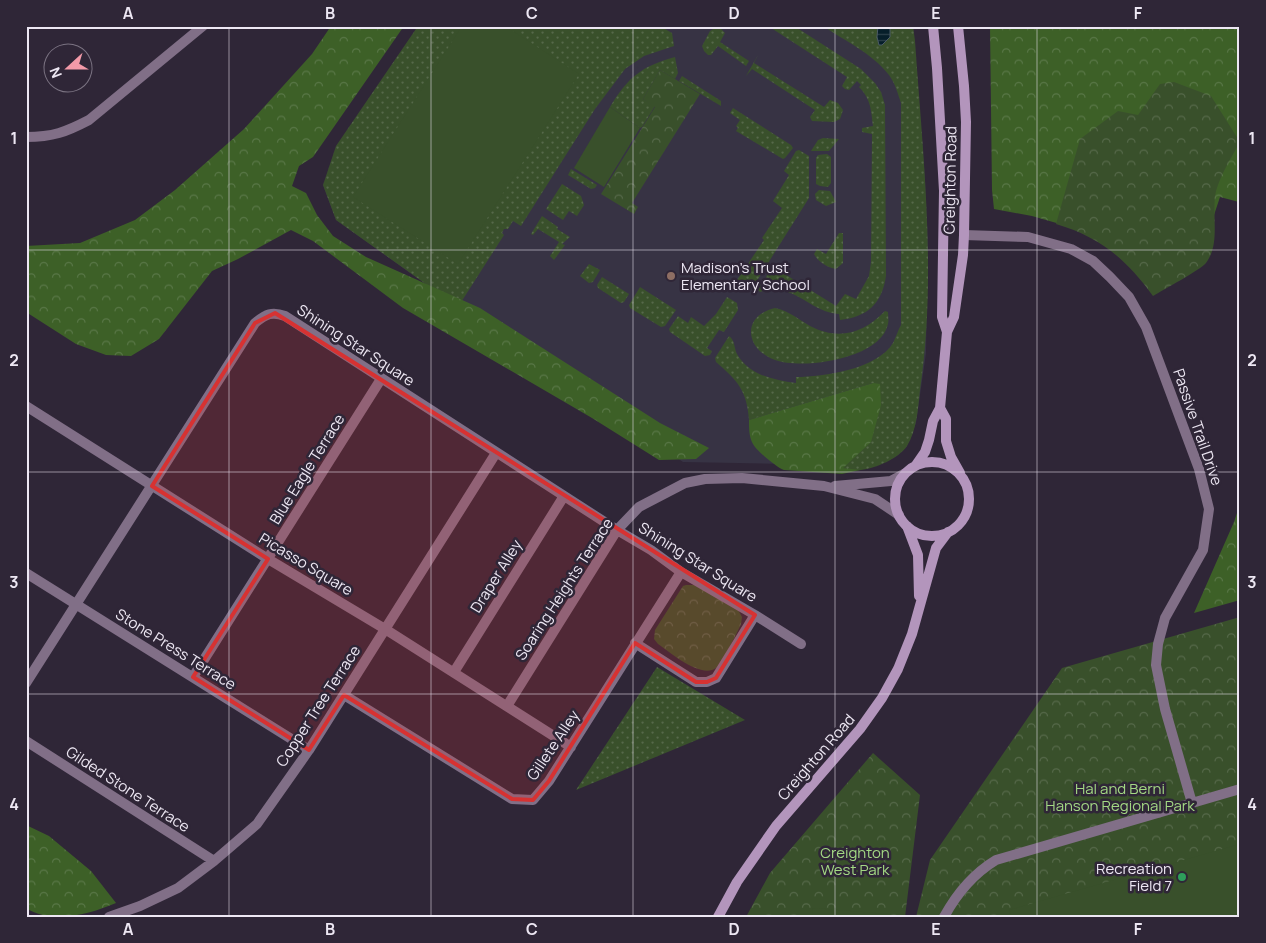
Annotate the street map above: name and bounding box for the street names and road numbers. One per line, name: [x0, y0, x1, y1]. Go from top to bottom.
street label: Creighton Road: [939, 126, 961, 234]
street label: Shining Star Square: [293, 299, 419, 391]
street label: Passive Trail Drive: [1168, 366, 1228, 488]
street label: Blue Eagle Terrace: [265, 410, 350, 528]
street label: Soaring Heights Terrace: [510, 514, 618, 664]
street label: Shining Star Square: [635, 517, 762, 607]
street label: Picasso Square: [255, 528, 357, 600]
street label: Draper Alley: [465, 535, 527, 617]
street label: Stone Press Terrace: [112, 603, 240, 695]
street label: Copper Tree Terrace: [271, 641, 365, 771]
street label: Gillete Alley: [522, 706, 584, 784]
street label: Creighton Road: [773, 709, 859, 805]
street label: Gilded Stone Terrace: [62, 741, 194, 837]

